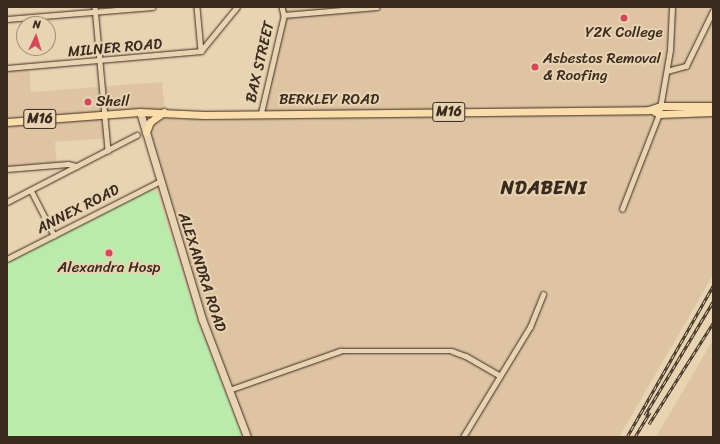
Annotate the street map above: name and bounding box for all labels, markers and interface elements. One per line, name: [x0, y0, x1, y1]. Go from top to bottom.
marker: Y2K College: [619, 13, 629, 23]
text: N: [32, 15, 41, 34]
north arrow: [16, 16, 56, 56]
street label: BAX STREET: [242, 19, 278, 105]
place label: Y2K College: [585, 24, 663, 42]
street label: MILNER ROAD: [67, 35, 163, 61]
place label: Asbestos Removal & Roofing: [543, 49, 661, 84]
marker: Asbestos Removal & Roofing: [530, 62, 540, 72]
street label: BERKLEY ROAD: [279, 91, 379, 109]
place label: Shell: [96, 93, 130, 111]
marker: Shell: [83, 97, 93, 107]
road number: M16: [432, 100, 466, 124]
road number: M16: [23, 107, 57, 131]
district label: NDABENI: [501, 177, 587, 199]
street label: ANNEX ROAD: [34, 180, 122, 238]
street label: ALEXANDRA ROAD: [174, 210, 230, 334]
marker: Alexandra Hosp: [104, 248, 114, 258]
place label: Alexandra Hosp: [57, 259, 161, 277]

